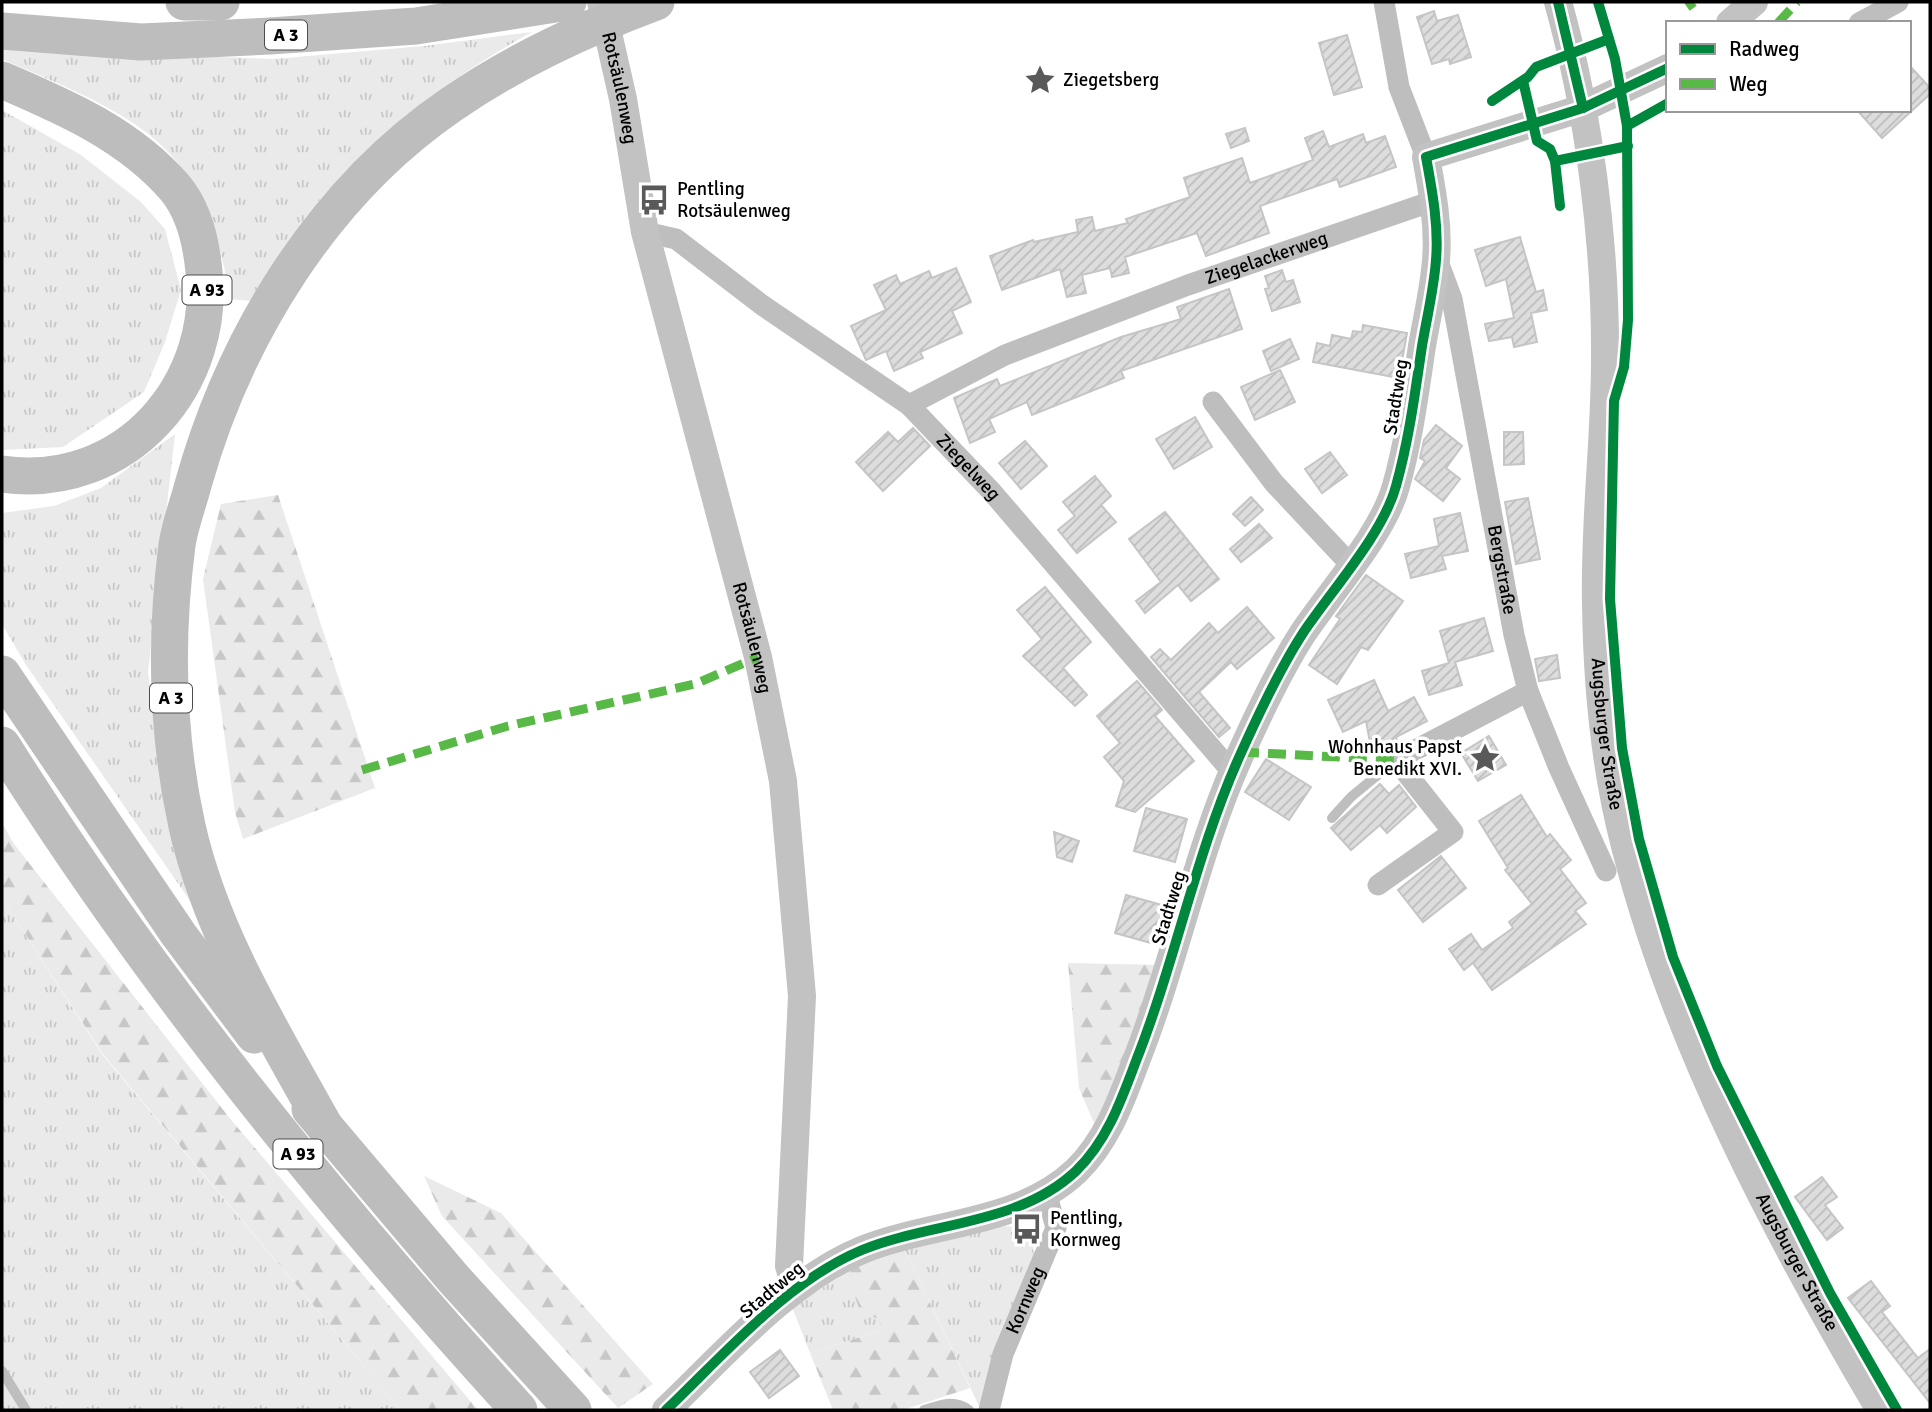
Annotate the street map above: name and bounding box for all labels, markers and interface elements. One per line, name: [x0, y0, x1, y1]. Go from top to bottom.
road number: A 3: [265, 20, 307, 50]
legend: [1666, 21, 1911, 112]
street label: Rotsäulenweg: [596, 30, 642, 146]
text: Radweg: [1729, 36, 1800, 62]
place icon: Ziegetsberg: [1023, 63, 1057, 97]
place label: Ziegetsberg: [1063, 68, 1159, 92]
text: Weg: [1729, 71, 1768, 97]
place label: Pentling Rotsäulenweg: [677, 177, 791, 223]
bus stop icon: Pentling Rotsäulenweg: [637, 183, 671, 217]
street label: Ziegelackerweg: [1202, 226, 1331, 290]
road number: A 93: [182, 276, 232, 304]
street label: Stadtweg: [1378, 357, 1414, 437]
street label: Ziegelweg: [931, 429, 1006, 505]
street label: Bergstraße: [1482, 523, 1522, 617]
street label: Rotsäulenweg: [727, 579, 777, 696]
street label: Augsburger Straße: [1586, 657, 1628, 812]
road number: A 3: [150, 684, 192, 712]
place label: Wohnhaus Papst Benedikt XVI.: [1328, 735, 1462, 781]
place icon: Wohnhaus Papst Benedikt XVI.: [1468, 741, 1502, 775]
street label: Stadtweg: [1146, 868, 1192, 948]
road number: A 93: [274, 1140, 322, 1168]
street label: Augsburger Straße: [1750, 1189, 1844, 1335]
place label: Pentling, Kornweg: [1050, 1206, 1123, 1252]
bus stop icon: Pentling, Kornweg: [1010, 1212, 1044, 1246]
street label: Stadtweg: [735, 1256, 809, 1324]
street label: Kornweg: [1001, 1263, 1050, 1338]

